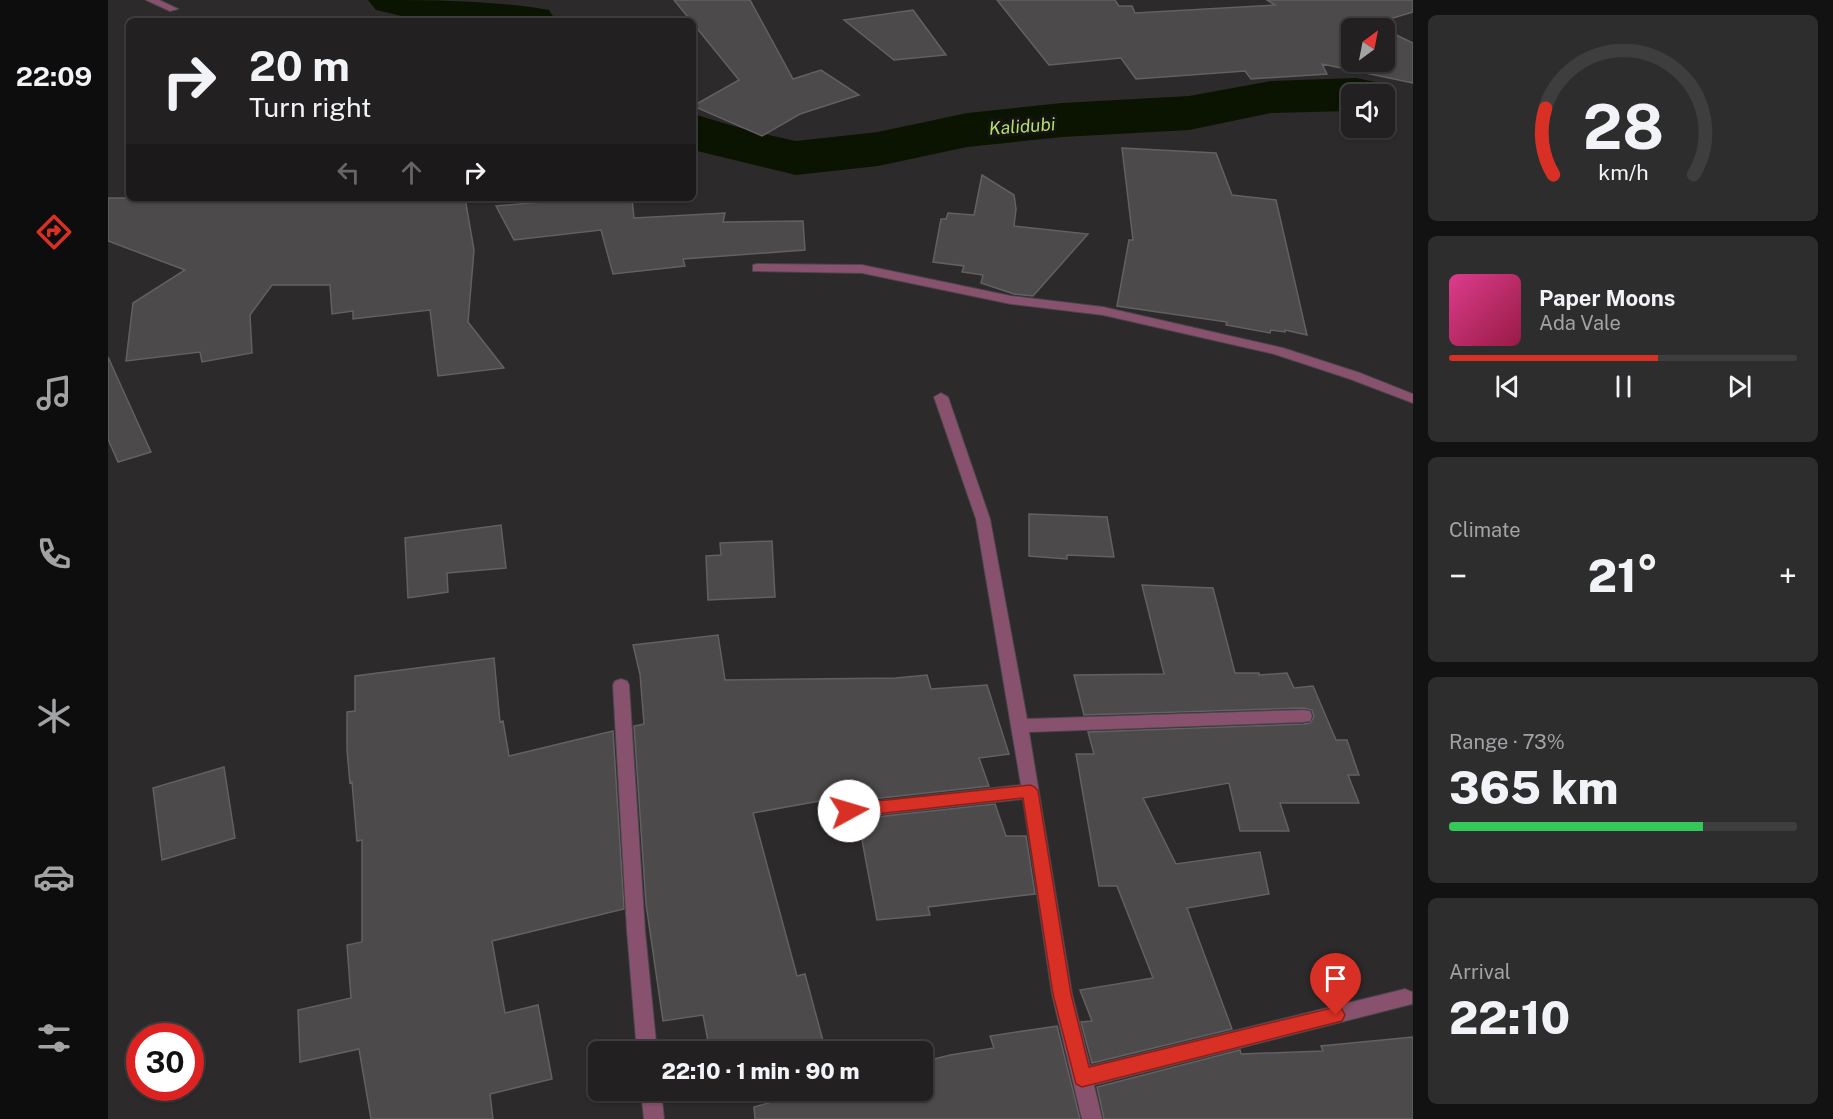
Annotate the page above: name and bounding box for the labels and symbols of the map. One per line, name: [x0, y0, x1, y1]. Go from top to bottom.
north arrow: [1341, 18, 1395, 72]
water label: Kalidubi: [988, 113, 1056, 139]
position arrow: [817, 779, 881, 843]
pin: [1310, 953, 1361, 1015]
speed limit sign: 30: [126, 1023, 204, 1101]

